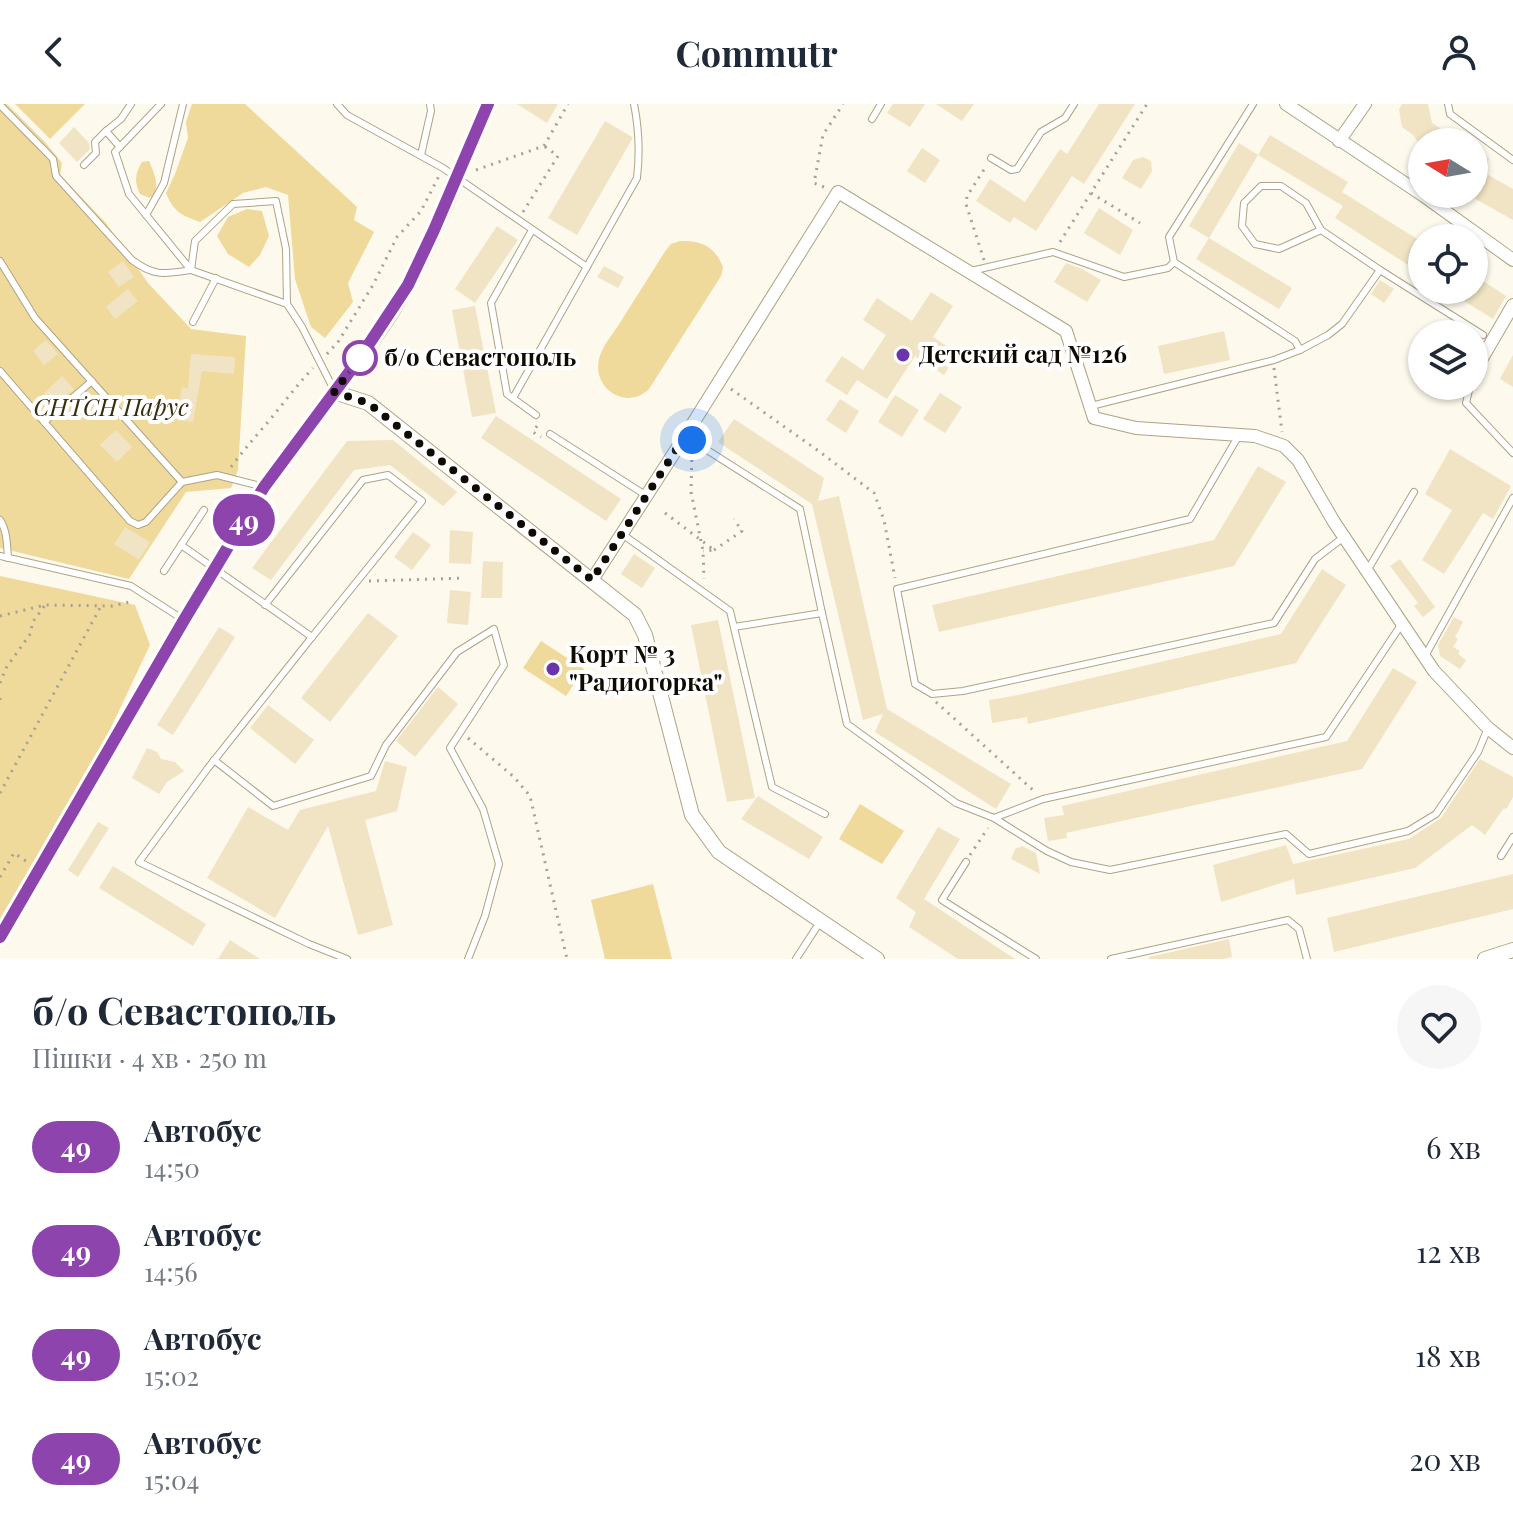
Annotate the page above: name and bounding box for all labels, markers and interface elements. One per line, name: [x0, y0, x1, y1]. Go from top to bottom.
text: Commutr: [675, 28, 838, 76]
icon: back: [32, 30, 76, 74]
icon: person: [1437, 30, 1481, 74]
north arrow: [1408, 128, 1488, 208]
map controls: [1408, 128, 1488, 400]
button: locate: [1408, 224, 1488, 304]
button: layers: [1408, 320, 1488, 400]
place label: Детский сад №126: [919, 337, 1127, 369]
place label: б/о Севастополь: [384, 340, 576, 372]
marker: б/о Севастополь: [343, 341, 377, 375]
marker: Детский сад №126: [894, 346, 912, 364]
park label: СНТСН Парус: [33, 390, 189, 422]
your location: [672, 420, 712, 460]
line badge: 49: [208, 494, 280, 546]
text: 49: [229, 501, 259, 538]
place label: Корт № 3 "Радиогорка": [569, 637, 722, 697]
marker: Корт № 3 "Радиогорка": [544, 660, 562, 678]
text: б/о Севастополь: [32, 984, 336, 1035]
button: heart: [1397, 985, 1481, 1069]
text: Пішки · 4 хв · 250 m: [32, 1040, 267, 1075]
text: Автобус: [144, 1110, 262, 1150]
text: 6 хв: [1426, 1127, 1481, 1167]
text: 49: [61, 1128, 91, 1165]
text: 14:50: [144, 1150, 200, 1185]
text: Автобус: [144, 1214, 262, 1254]
text: 12 хв: [1416, 1231, 1481, 1271]
text: 49: [61, 1232, 91, 1269]
text: 14:56: [144, 1254, 198, 1289]
text: Автобус: [144, 1318, 262, 1358]
text: 18 хв: [1415, 1335, 1481, 1375]
text: 49: [61, 1336, 91, 1373]
text: 15:02: [144, 1358, 199, 1393]
text: Автобус: [144, 1422, 262, 1462]
text: 20 хв: [1409, 1439, 1481, 1479]
text: 49: [61, 1440, 91, 1477]
text: 15:04: [144, 1462, 199, 1497]

